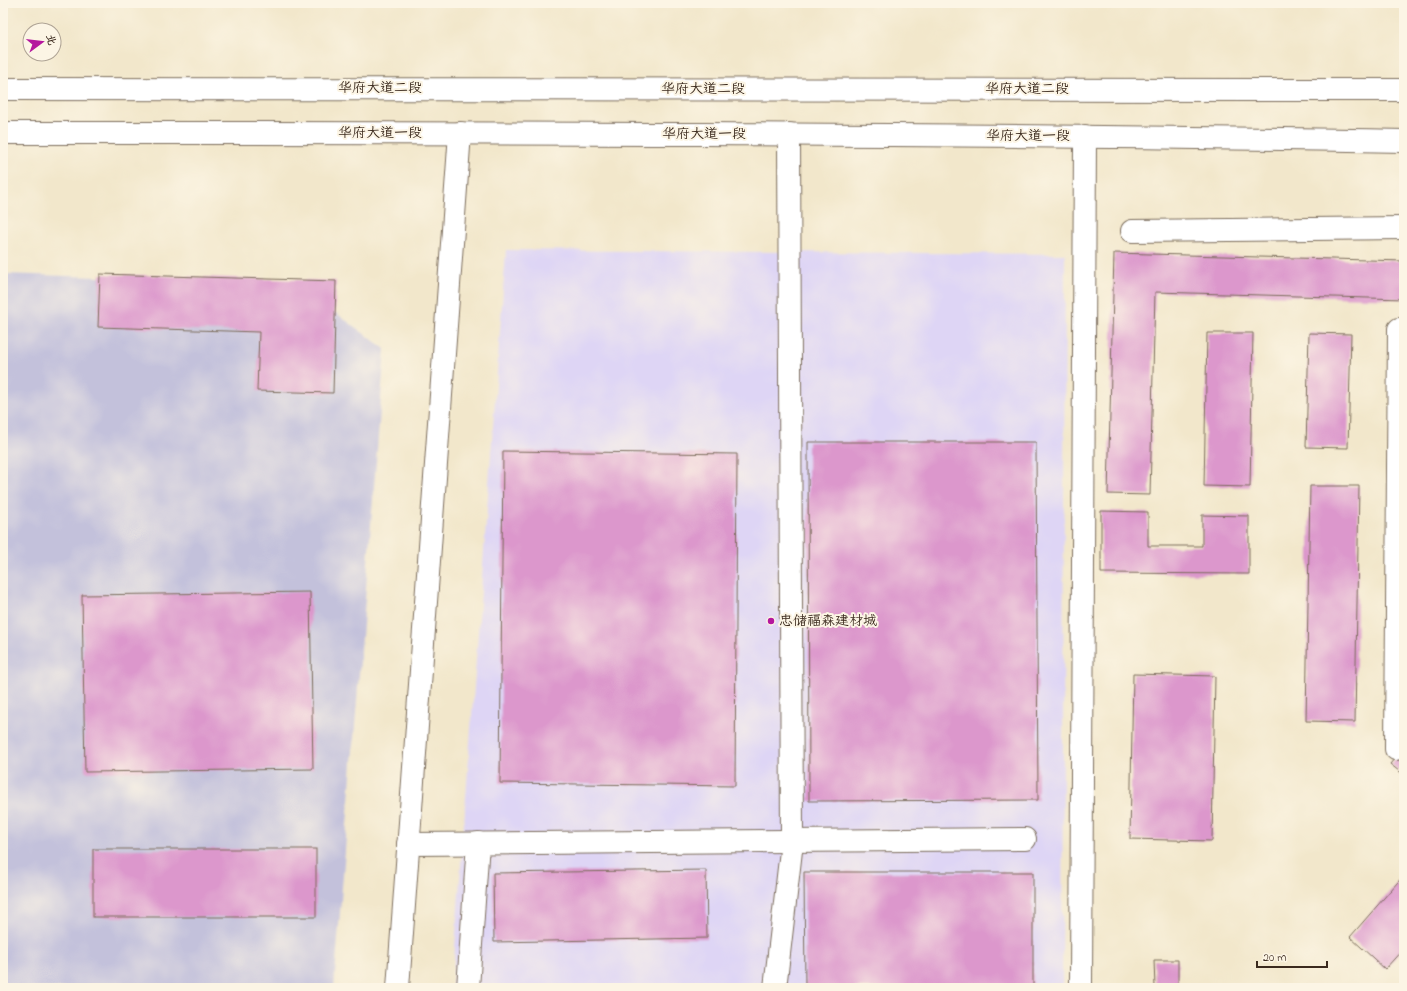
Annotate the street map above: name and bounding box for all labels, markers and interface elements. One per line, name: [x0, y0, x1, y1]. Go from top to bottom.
north arrow: [22, 22, 62, 62]
text: 北: [42, 32, 60, 47]
street label: 华府大道二段: [338, 78, 422, 99]
street label: 华府大道二段: [661, 79, 745, 100]
street label: 华府大道二段: [985, 79, 1069, 100]
street label: 华府大道一段: [338, 123, 422, 144]
street label: 华府大道一段: [662, 124, 746, 145]
street label: 华府大道一段: [986, 126, 1070, 147]
place label: 忠储福森建材城: [779, 611, 877, 632]
marker: 忠储福森建材城: [766, 616, 776, 626]
scale bar: [1257, 943, 1327, 969]
text: 20 m: [1263, 949, 1286, 967]

